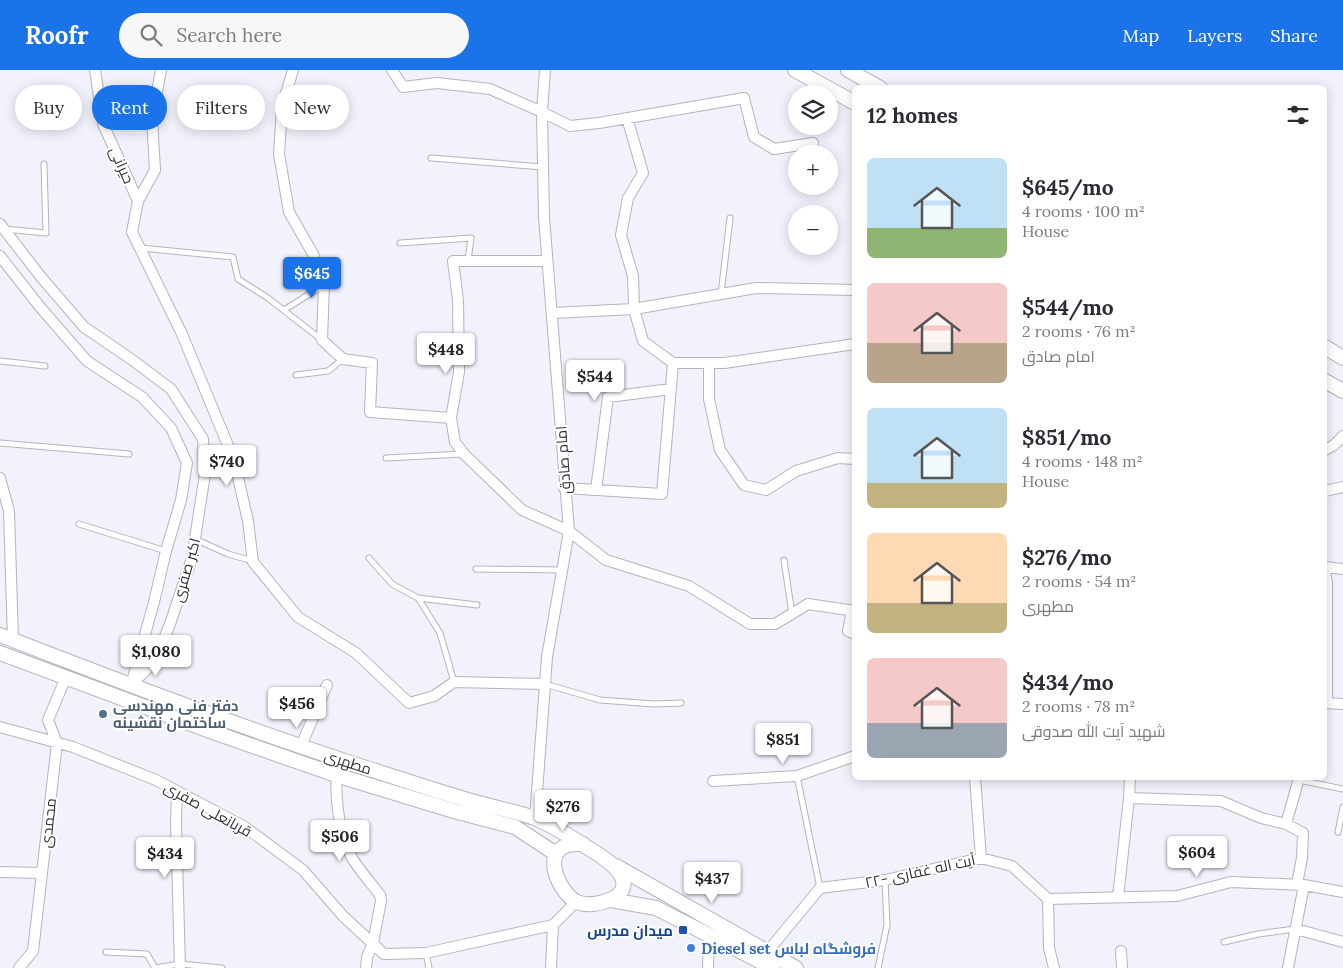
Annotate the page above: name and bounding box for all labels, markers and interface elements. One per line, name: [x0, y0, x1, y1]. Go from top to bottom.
search box: [119, 13, 469, 58]
text: Roofr: [25, 20, 89, 51]
icon: search: [137, 21, 165, 49]
text: Search here: [177, 23, 282, 47]
text: Map: [1123, 24, 1159, 47]
text: Layers: [1187, 24, 1242, 47]
text: Share: [1270, 24, 1318, 47]
chip: Buy: [15, 85, 82, 130]
chip: Rent: [92, 85, 167, 130]
chip: Filters: [177, 85, 265, 130]
chip: New: [275, 85, 349, 130]
map controls: [788, 85, 838, 255]
button: layers: [788, 85, 838, 135]
icon: filters: [1284, 101, 1312, 129]
text: 12 homes: [867, 102, 958, 129]
street label: حیرانی: [105, 144, 139, 187]
button: +: [788, 145, 838, 195]
text: $645/mo: [1022, 174, 1114, 201]
icon: home: [907, 178, 967, 238]
text: 4 rooms · 100 m²: [1022, 201, 1145, 221]
button: −: [788, 205, 838, 255]
text: House: [1022, 221, 1069, 241]
pin: $645: [282, 256, 342, 299]
text: $645: [294, 263, 330, 283]
text: $544/mo: [1022, 294, 1114, 321]
icon: home: [907, 303, 967, 363]
text: 2 rooms · 76 m²: [1022, 321, 1136, 341]
pin: $448: [416, 332, 476, 375]
text: $448: [428, 339, 464, 359]
text: امام صادق: [1022, 346, 1095, 366]
pin: $544: [565, 360, 625, 402]
text: $544: [577, 366, 613, 386]
text: $851/mo: [1022, 424, 1111, 451]
street label: امام صادق: [551, 425, 576, 495]
icon: home: [907, 428, 967, 488]
pin: $740: [197, 444, 257, 487]
text: $740: [209, 451, 245, 471]
text: 4 rooms · 148 m²: [1022, 451, 1143, 471]
text: House: [1022, 471, 1069, 491]
street label: اکبر صفری: [168, 536, 205, 605]
text: $276/mo: [1022, 544, 1112, 571]
icon: home: [907, 553, 967, 613]
text: 2 rooms · 54 m²: [1022, 571, 1137, 591]
text: مطهری: [1022, 596, 1074, 616]
pin: $1,080: [115, 634, 197, 677]
text: $1,080: [131, 641, 181, 661]
text: $434/mo: [1022, 669, 1114, 696]
icon: home: [907, 678, 967, 738]
pin: $456: [267, 686, 327, 729]
text: $456: [279, 693, 315, 713]
place label: دفتر فنی مهندسی ساختمان نقشینه: [113, 696, 239, 732]
text: 2 rooms · 78 m²: [1022, 696, 1136, 716]
marker: دفتر فنی مهندسی ساختمان نقشینه: [97, 708, 109, 720]
text: شهید آیت الله صدوقی: [1022, 721, 1166, 741]
pin: $851: [753, 722, 813, 765]
text: $851: [766, 729, 800, 749]
street label: مطهری: [322, 745, 374, 780]
street label: قربانعلی صفری: [160, 777, 255, 842]
pin: $276: [533, 790, 593, 832]
text: $276: [546, 796, 580, 816]
street label: محمدی: [36, 797, 61, 849]
pin: $506: [310, 820, 370, 862]
text: $506: [321, 826, 359, 846]
pin: $434: [135, 836, 195, 879]
pin: $604: [1167, 836, 1227, 878]
text: $604: [1178, 842, 1216, 862]
text: $434: [147, 843, 183, 863]
street label: ۲۲- آیت اله غفاری: [863, 850, 977, 893]
pin: $437: [682, 862, 742, 904]
text: $437: [695, 868, 729, 888]
place label: میدان مدرس: [587, 921, 673, 940]
marker: میدان مدرس: [677, 924, 689, 936]
place label: Diesel set فروشگاه لباس: [701, 939, 876, 958]
marker: Diesel set فروشگاه لباس: [685, 942, 697, 954]

